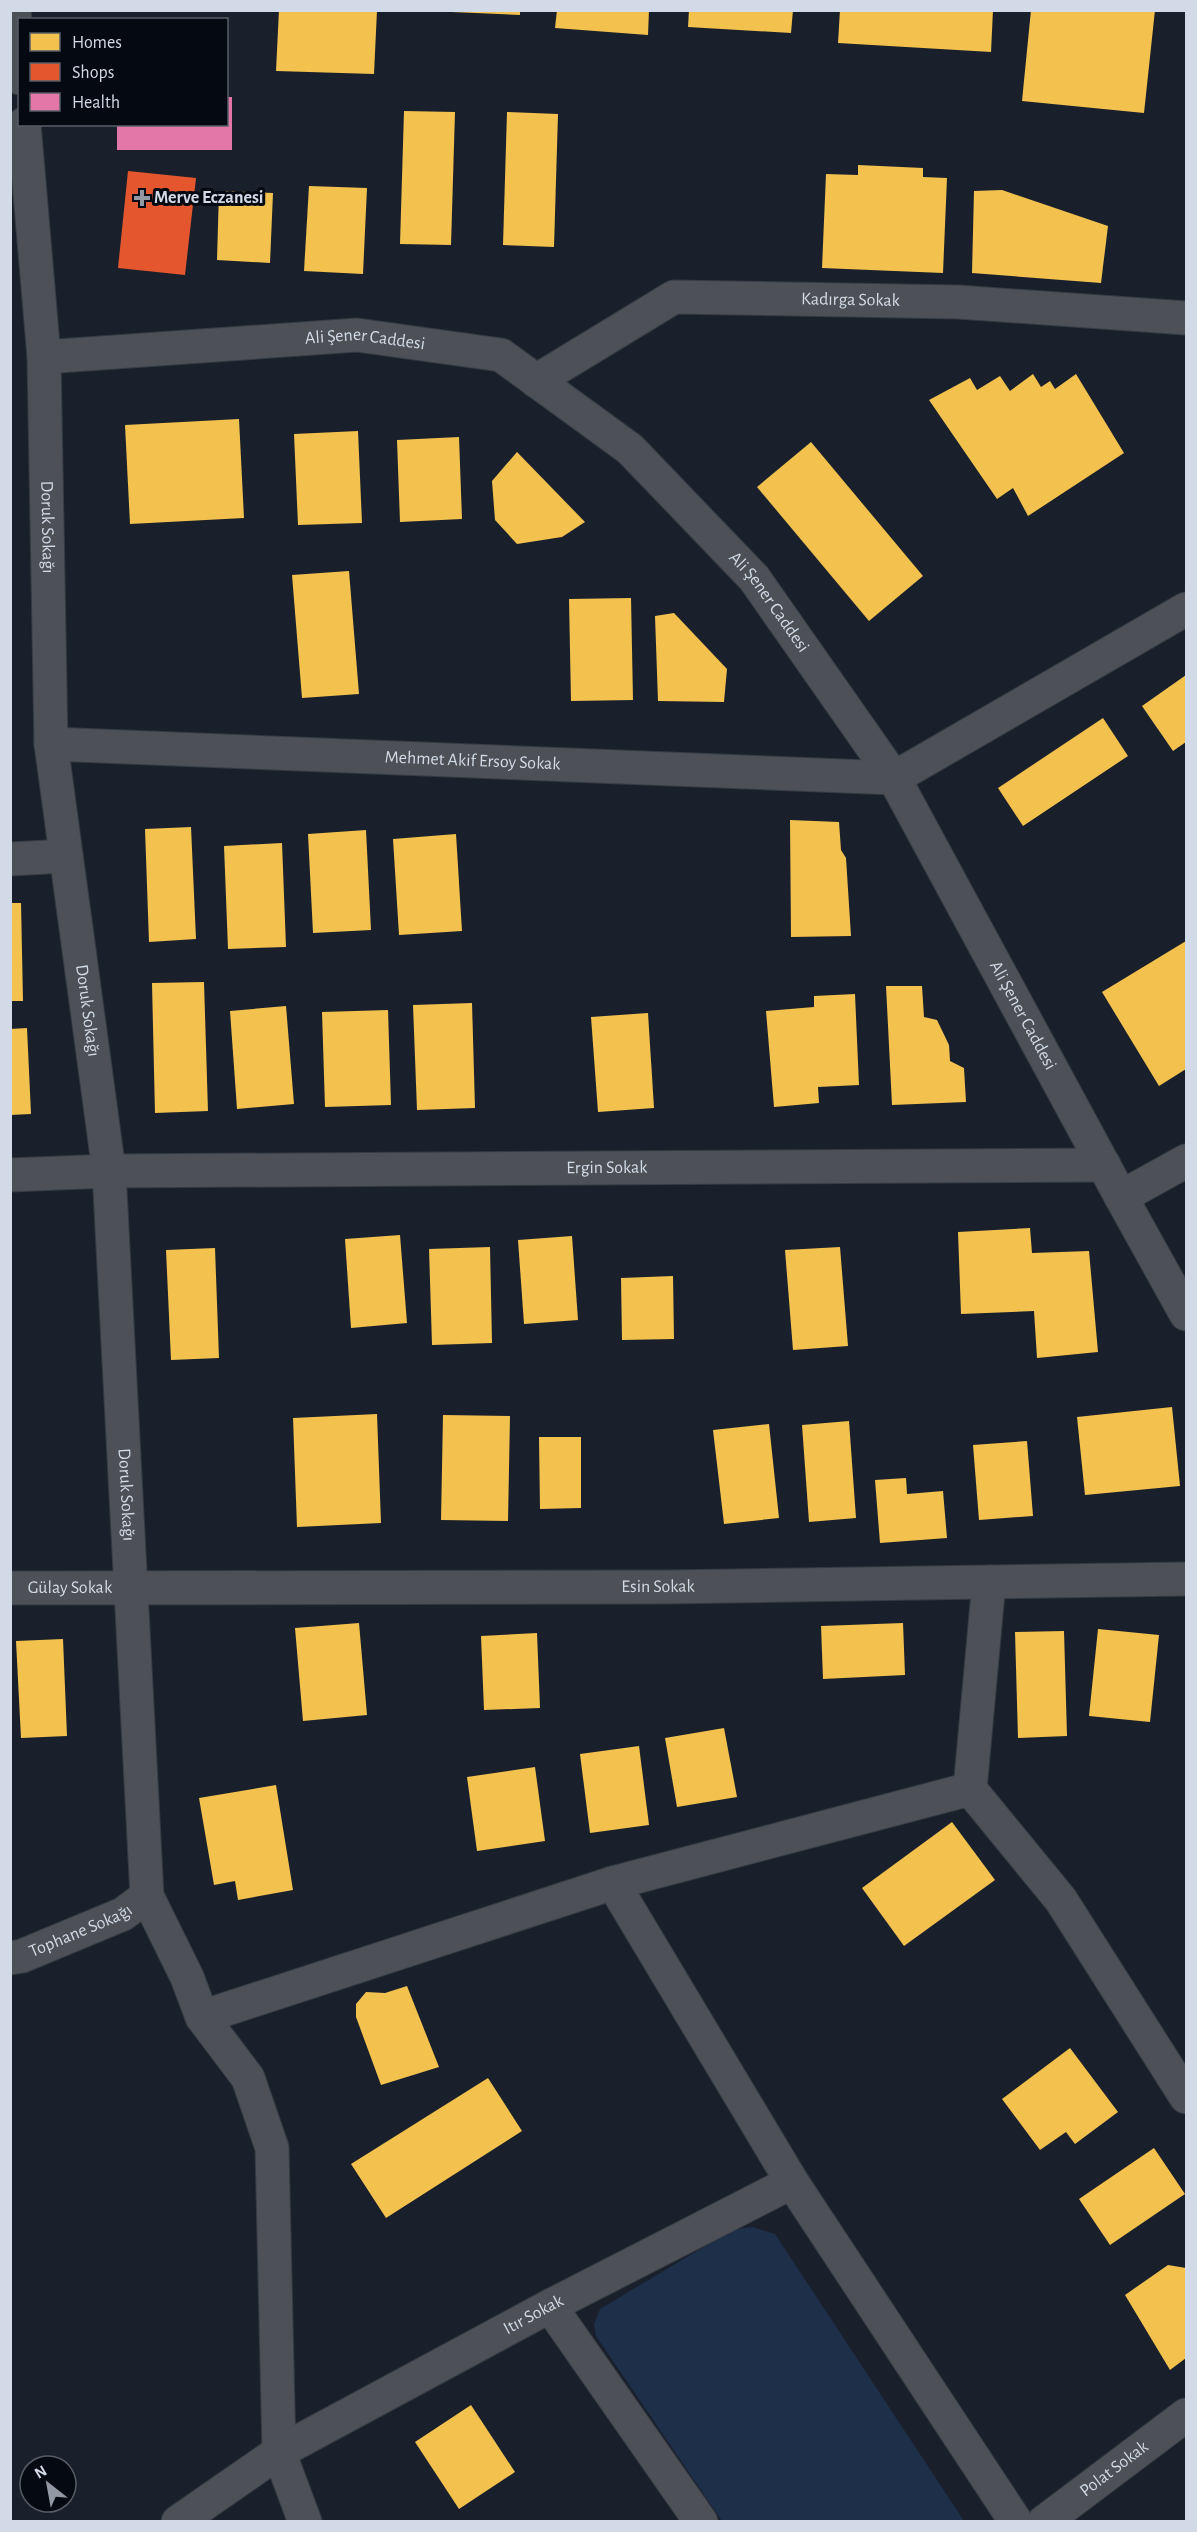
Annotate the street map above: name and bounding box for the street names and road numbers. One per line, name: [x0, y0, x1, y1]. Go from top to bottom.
street label: Kadırga Sokak: [801, 290, 901, 310]
street label: Ali Şener Caddesi: [304, 326, 426, 353]
street label: Doruk Sokağı: [37, 481, 57, 574]
street label: Ali Şener Caddesi: [725, 549, 812, 656]
street label: Mehmet Akif Ersoy Sokak: [384, 748, 562, 774]
street label: Ali Şener Caddesi: [986, 958, 1059, 1073]
street label: Doruk Sokağı: [72, 963, 102, 1058]
street label: Ergin Sokak: [566, 1159, 648, 1177]
street label: Doruk Sokağı: [115, 1448, 137, 1542]
street label: Esin Sokak: [621, 1578, 696, 1596]
street label: Gülay Sokak: [28, 1579, 113, 1597]
street label: Tophane Sokağı: [27, 1901, 136, 1961]
street label: Itır Sokak: [501, 2291, 567, 2338]
street label: Polat Sokak: [1077, 2437, 1152, 2500]

